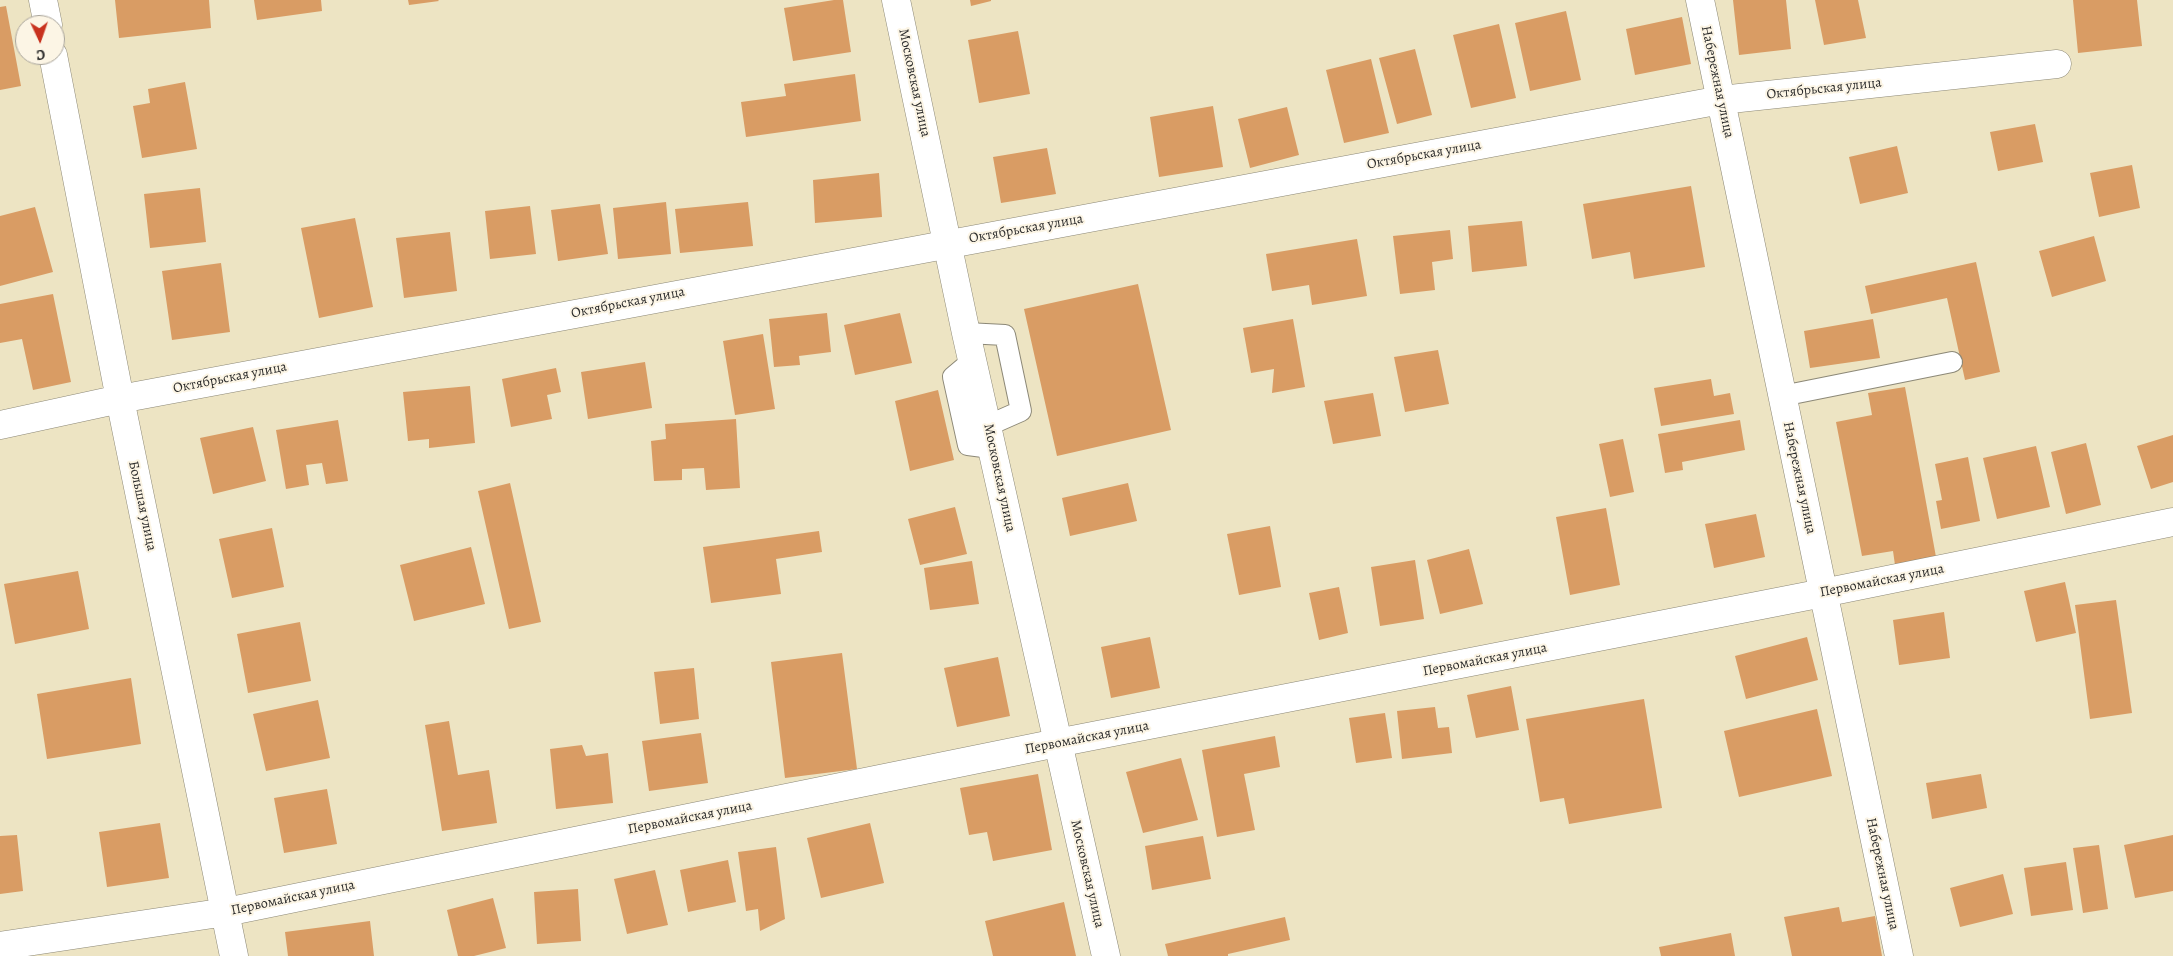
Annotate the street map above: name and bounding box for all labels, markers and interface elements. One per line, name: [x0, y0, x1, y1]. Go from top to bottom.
north arrow: [15, 15, 65, 65]
street label: Набережная улица: [1697, 24, 1737, 140]
street label: Московская улица: [894, 27, 934, 139]
text: С: [36, 45, 46, 64]
street label: Октябрьская улица: [1766, 75, 1882, 103]
street label: Октябрьская улица: [1366, 137, 1482, 173]
street label: Октябрьская улица: [968, 211, 1084, 247]
street label: Октябрьская улица: [570, 284, 686, 322]
street label: Октябрьская улица: [172, 359, 288, 397]
street label: Набережная улица: [1779, 420, 1819, 536]
street label: Московская улица: [979, 422, 1019, 534]
street label: Большая улица: [124, 459, 160, 553]
street label: Первомайская улица: [1819, 561, 1945, 601]
street label: Первомайская улица: [1422, 640, 1548, 680]
street label: Первомайская улица: [1024, 718, 1150, 758]
street label: Первомайская улица: [627, 798, 753, 838]
street label: Набережная улица: [1862, 816, 1902, 932]
street label: Московская улица: [1066, 818, 1108, 930]
street label: Первомайская улица: [230, 877, 356, 919]

